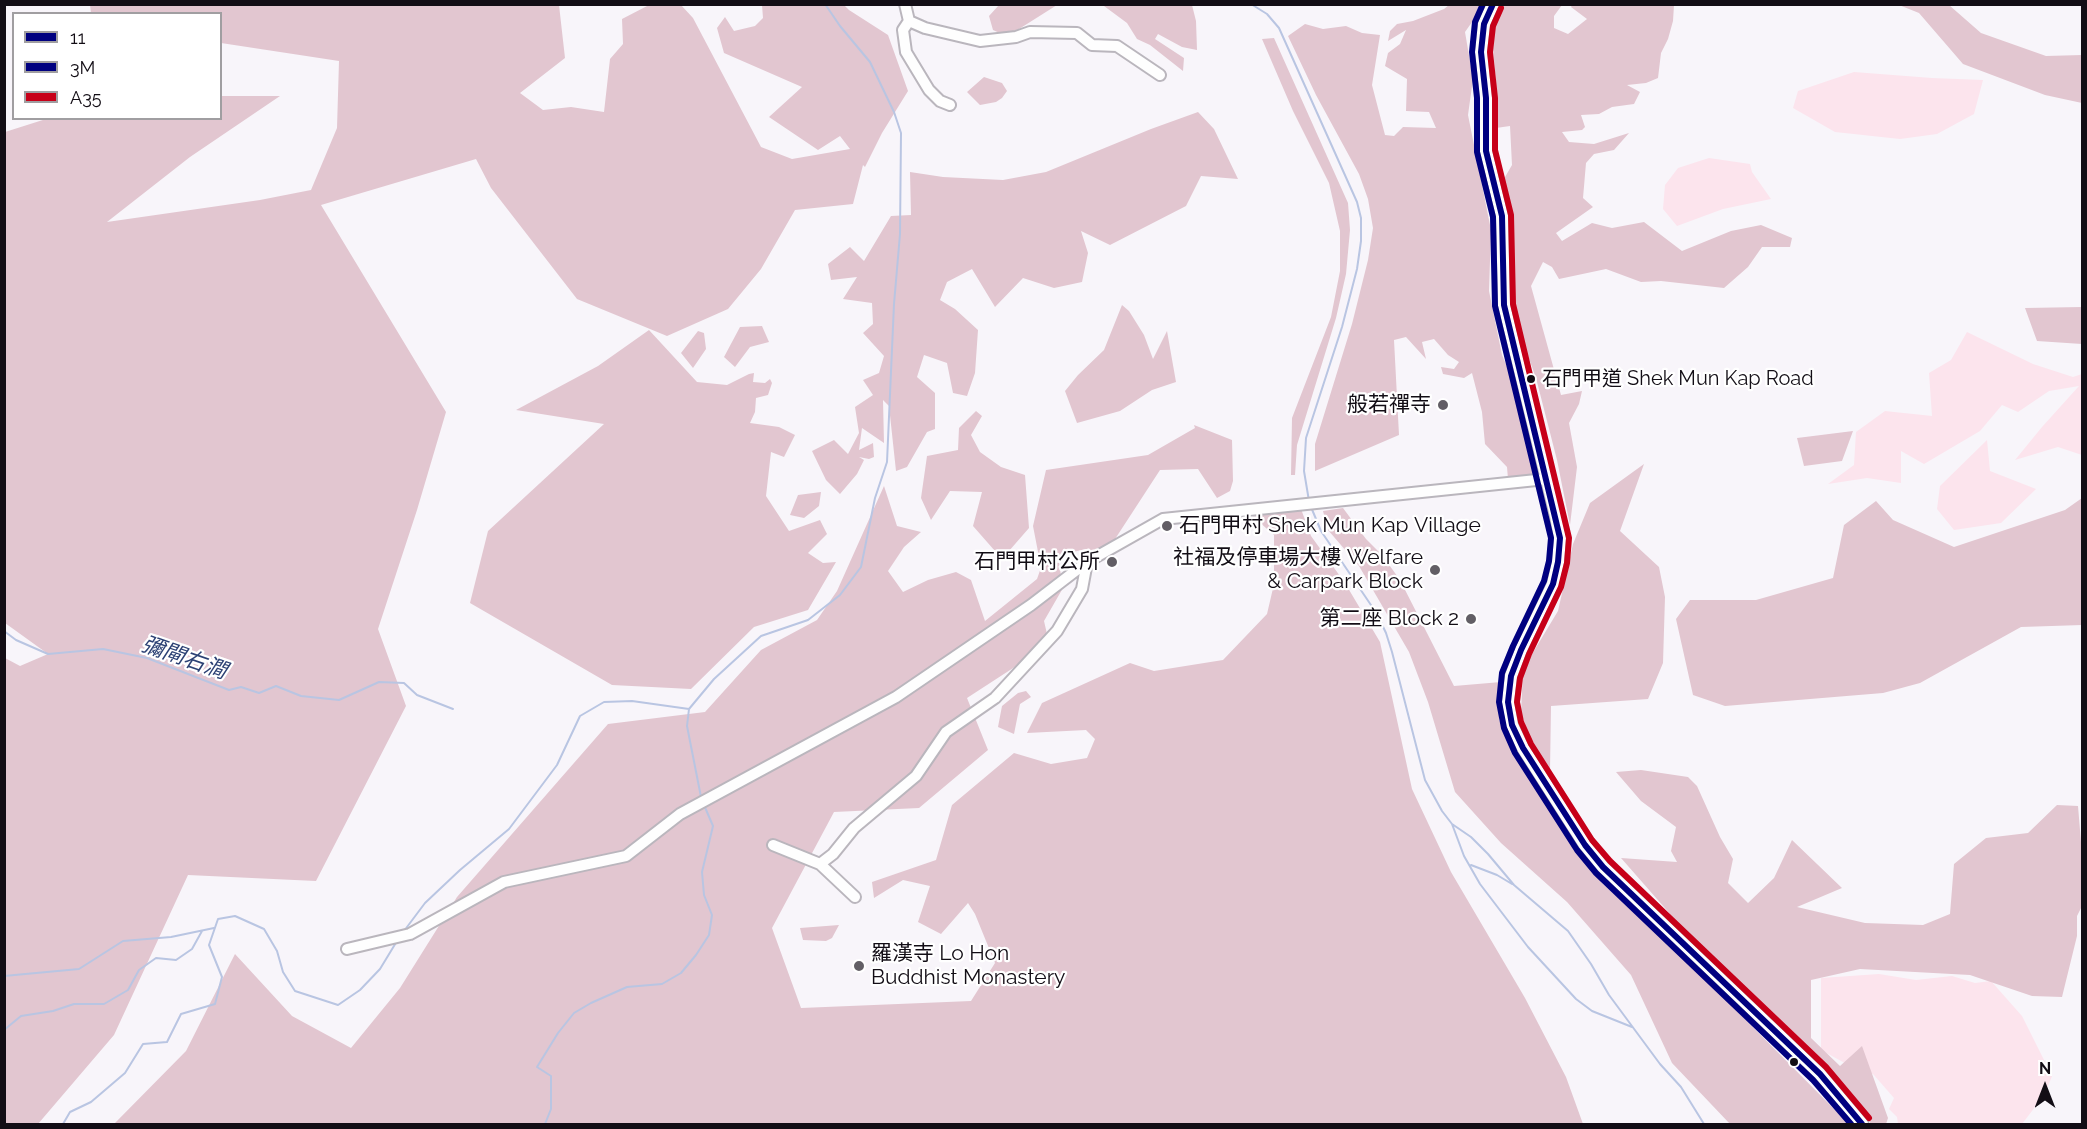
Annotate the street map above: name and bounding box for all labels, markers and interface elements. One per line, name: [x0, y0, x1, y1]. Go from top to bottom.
legend: [12, 12, 222, 120]
text: 11: [70, 27, 85, 48]
text: 3M: [70, 57, 95, 78]
text: A35: [70, 87, 102, 108]
place label: 石門甲道 Shek Mun Kap Road: [1542, 367, 1814, 391]
marker: 石門甲道 Shek Mun Kap Road: [1525, 373, 1537, 385]
place label: 般若禪寺: [1347, 392, 1431, 418]
marker: 般若禪寺: [1436, 398, 1450, 412]
place label: 石門甲村 Shek Mun Kap Village: [1179, 513, 1481, 539]
marker: 石門甲村 Shek Mun Kap Village: [1160, 519, 1174, 533]
place label: 社福及停車場大樓 Welfare & Carpark Block: [1173, 545, 1423, 595]
place label: 石門甲村公所: [974, 549, 1100, 575]
marker: 石門甲村公所: [1105, 555, 1119, 569]
marker: 社福及停車場大樓 Welfare & Carpark Block: [1428, 563, 1442, 577]
place label: 第二座 Block 2: [1319, 606, 1459, 632]
marker: 第二座 Block 2: [1464, 612, 1478, 626]
water label: 彌閘右澗: [138, 631, 230, 685]
place label: 羅漢寺 Lo Hon Buddhist Monastery: [871, 941, 1065, 991]
marker: 羅漢寺 Lo Hon Buddhist Monastery: [852, 959, 866, 973]
unlabelled marker: [1788, 1056, 1800, 1068]
north arrow: [2015, 1057, 2075, 1117]
text: N: [2039, 1059, 2051, 1078]

